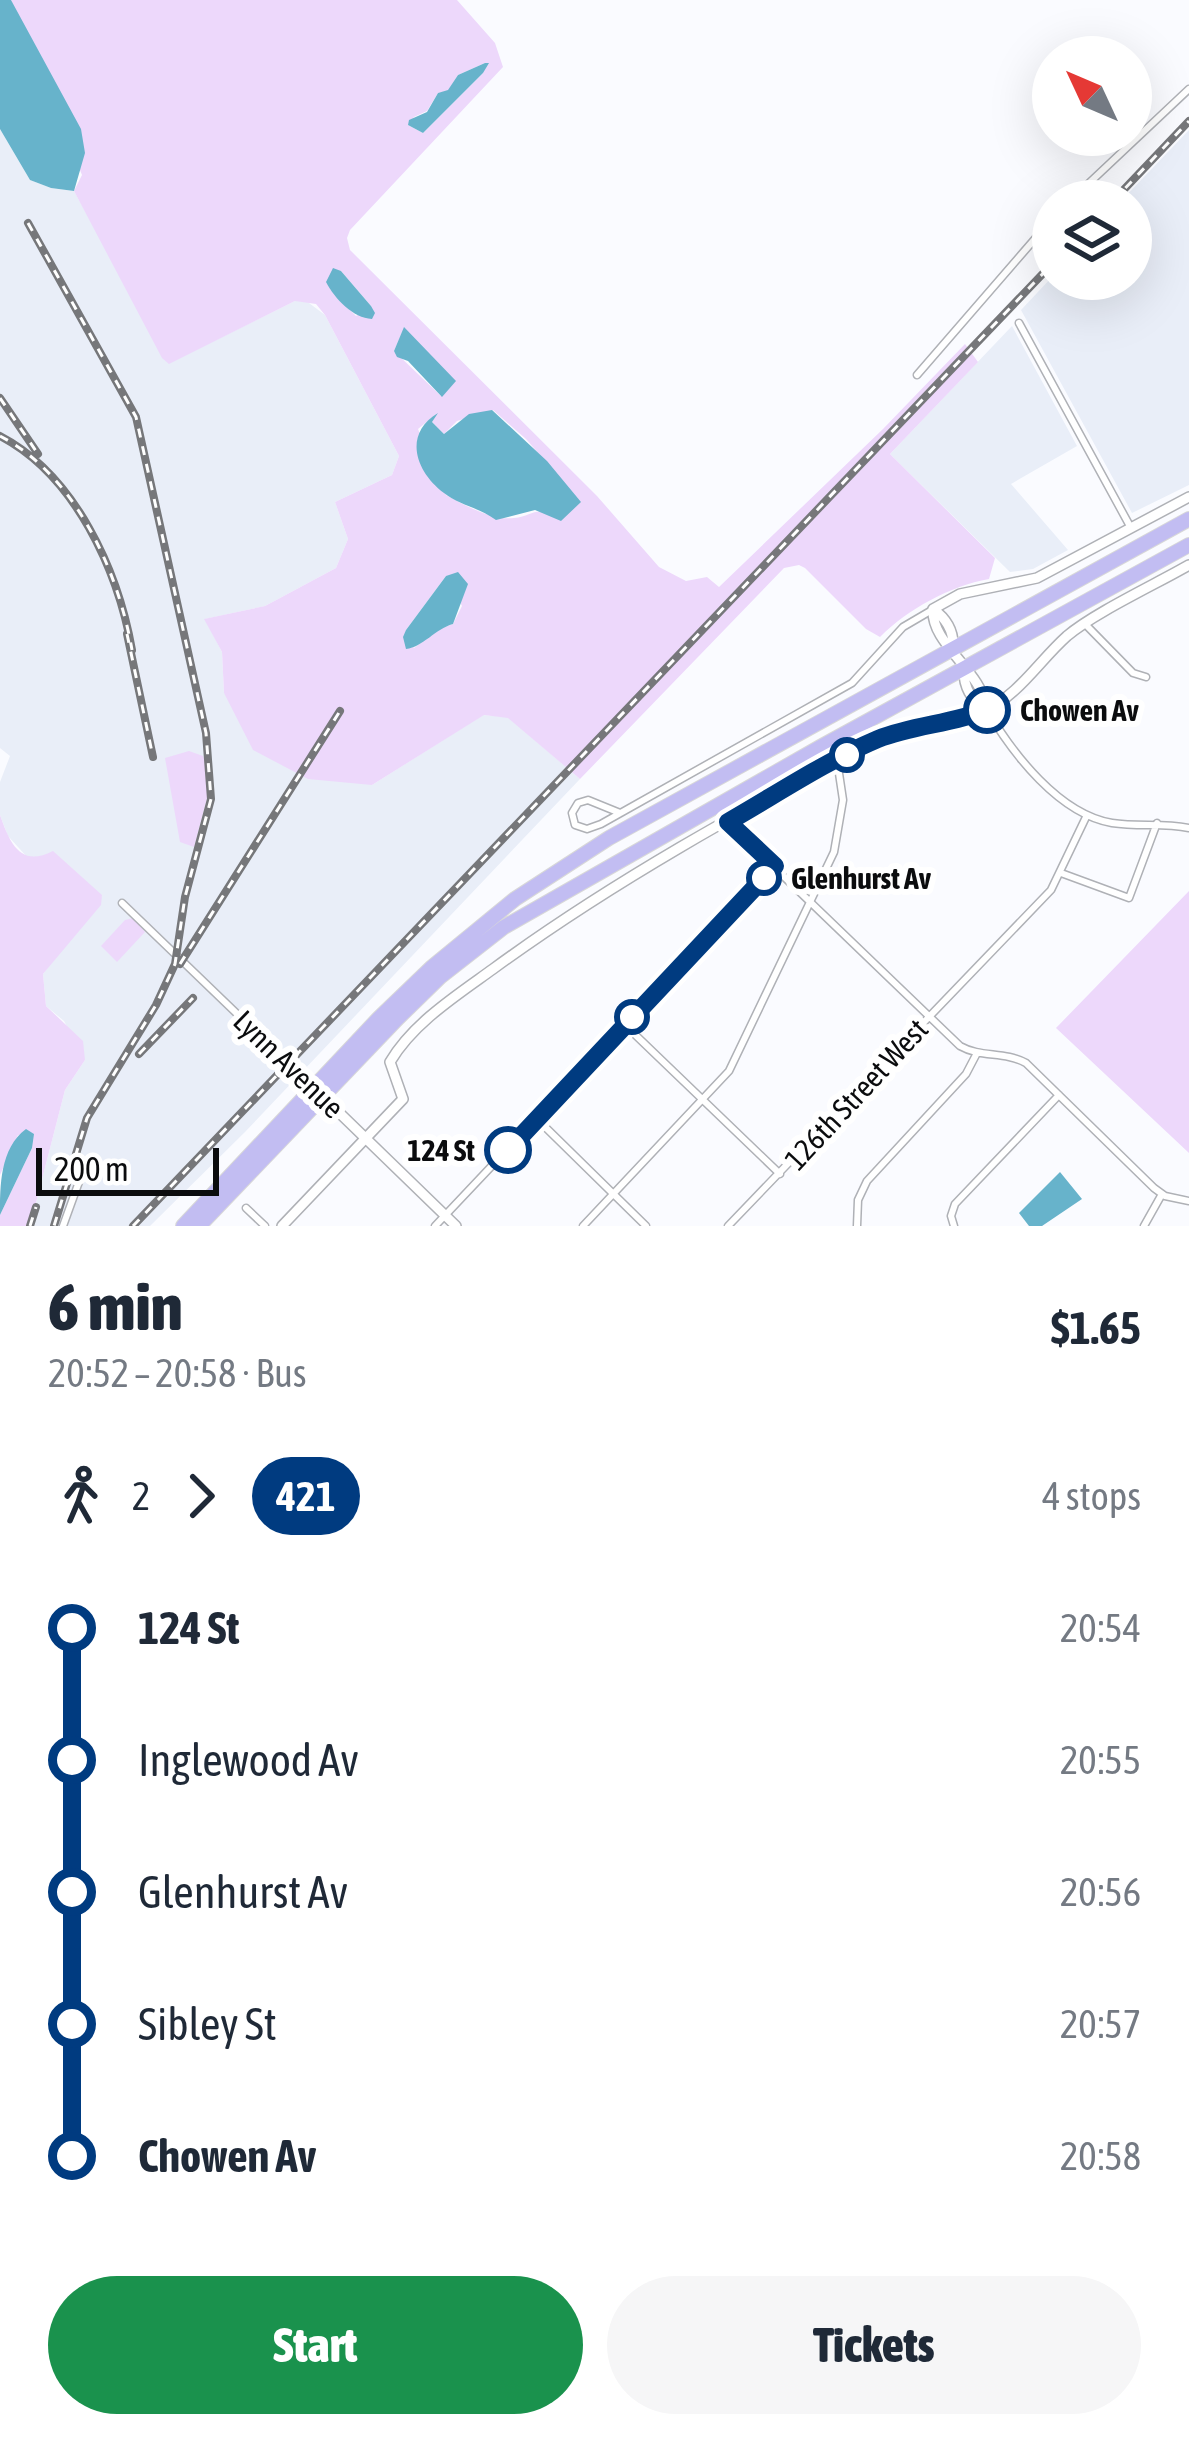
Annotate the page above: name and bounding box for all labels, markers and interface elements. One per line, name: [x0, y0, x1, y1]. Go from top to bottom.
north arrow: [1032, 36, 1152, 156]
map controls: [1032, 36, 1152, 300]
button: layers: [1032, 180, 1152, 300]
marker: Chowen Av: [965, 688, 1009, 732]
place label: Chowen Av: [1020, 693, 1139, 727]
unlabelled marker: [831, 739, 863, 771]
place label: Glenhurst Av: [791, 861, 932, 895]
marker: Glenhurst Av: [748, 862, 780, 894]
unlabelled marker: [616, 1001, 648, 1033]
street label: Lynn Avenue: [227, 1003, 351, 1125]
street label: 126th Street West: [778, 1012, 934, 1176]
marker: 124 St: [486, 1128, 530, 1172]
place label: 124 St: [407, 1133, 475, 1167]
scale bar: [36, 1142, 219, 1195]
text: 200 m: [54, 1150, 129, 1188]
text: 6 min: [48, 1268, 183, 1344]
text: $1.65: [1051, 1302, 1141, 1354]
text: 20:52 – 20:58 · Bus: [48, 1351, 307, 1395]
icon: walk: [48, 1463, 114, 1529]
icon: forward: [168, 1463, 234, 1529]
text: 421: [276, 1472, 336, 1520]
text: 2: [132, 1474, 150, 1518]
text: 4 stops: [1042, 1474, 1141, 1518]
text: 124 St: [138, 1602, 239, 1654]
text: 20:54: [1060, 1606, 1141, 1650]
text: Inglewood Av: [138, 1734, 359, 1786]
text: 20:55: [1060, 1738, 1141, 1782]
text: Glenhurst Av: [138, 1866, 348, 1918]
text: 20:56: [1060, 1870, 1141, 1914]
text: Sibley St: [138, 1998, 277, 2050]
text: 20:57: [1060, 2002, 1141, 2046]
text: Chowen Av: [138, 2130, 316, 2182]
text: 20:58: [1060, 2134, 1141, 2178]
button: Start: [48, 2276, 583, 2414]
button: Tickets: [607, 2276, 1141, 2414]

